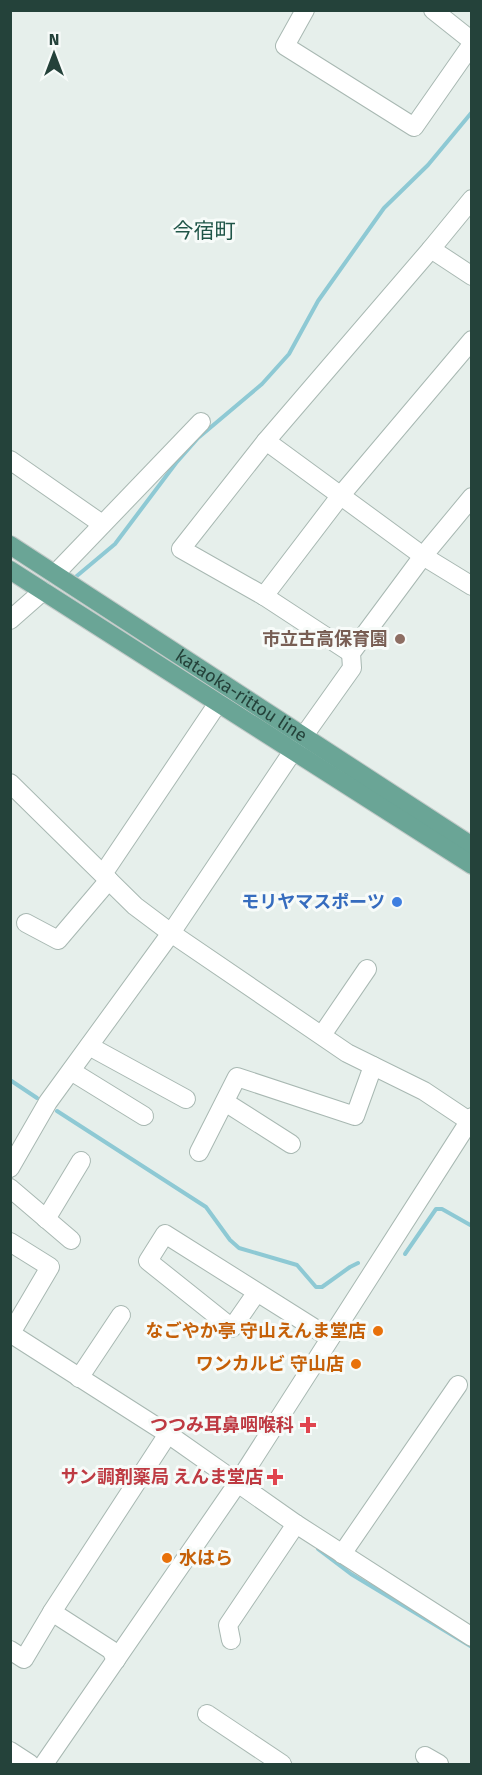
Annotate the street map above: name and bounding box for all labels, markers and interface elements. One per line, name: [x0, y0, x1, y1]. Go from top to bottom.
north arrow: [24, 24, 84, 84]
text: N: [49, 30, 59, 49]
district label: 今宿町: [173, 218, 236, 244]
place label: 市立古高保育園: [262, 628, 388, 650]
marker: 市立古高保育園: [393, 632, 407, 646]
street label: kataoka-rittou line: [171, 645, 311, 747]
place label: モリヤマスポーツ: [241, 891, 385, 913]
marker: モリヤマスポーツ: [390, 895, 404, 909]
place label: なごやか亭 守山えんま堂店: [146, 1320, 366, 1342]
marker: なごやか亭 守山えんま堂店: [371, 1324, 385, 1338]
place label: ワンカルビ 守山店: [196, 1353, 344, 1375]
marker: ワンカルビ 守山店: [349, 1357, 363, 1371]
place label: つつみ耳鼻咽喉科: [150, 1414, 294, 1436]
marker: つつみ耳鼻咽喉科: [299, 1416, 317, 1434]
place label: サン調剤薬局 えんま堂店: [61, 1466, 263, 1488]
marker: サン調剤薬局 えんま堂店: [268, 1470, 282, 1484]
place label: 水はら: [179, 1547, 233, 1569]
marker: 水はら: [160, 1551, 174, 1565]

